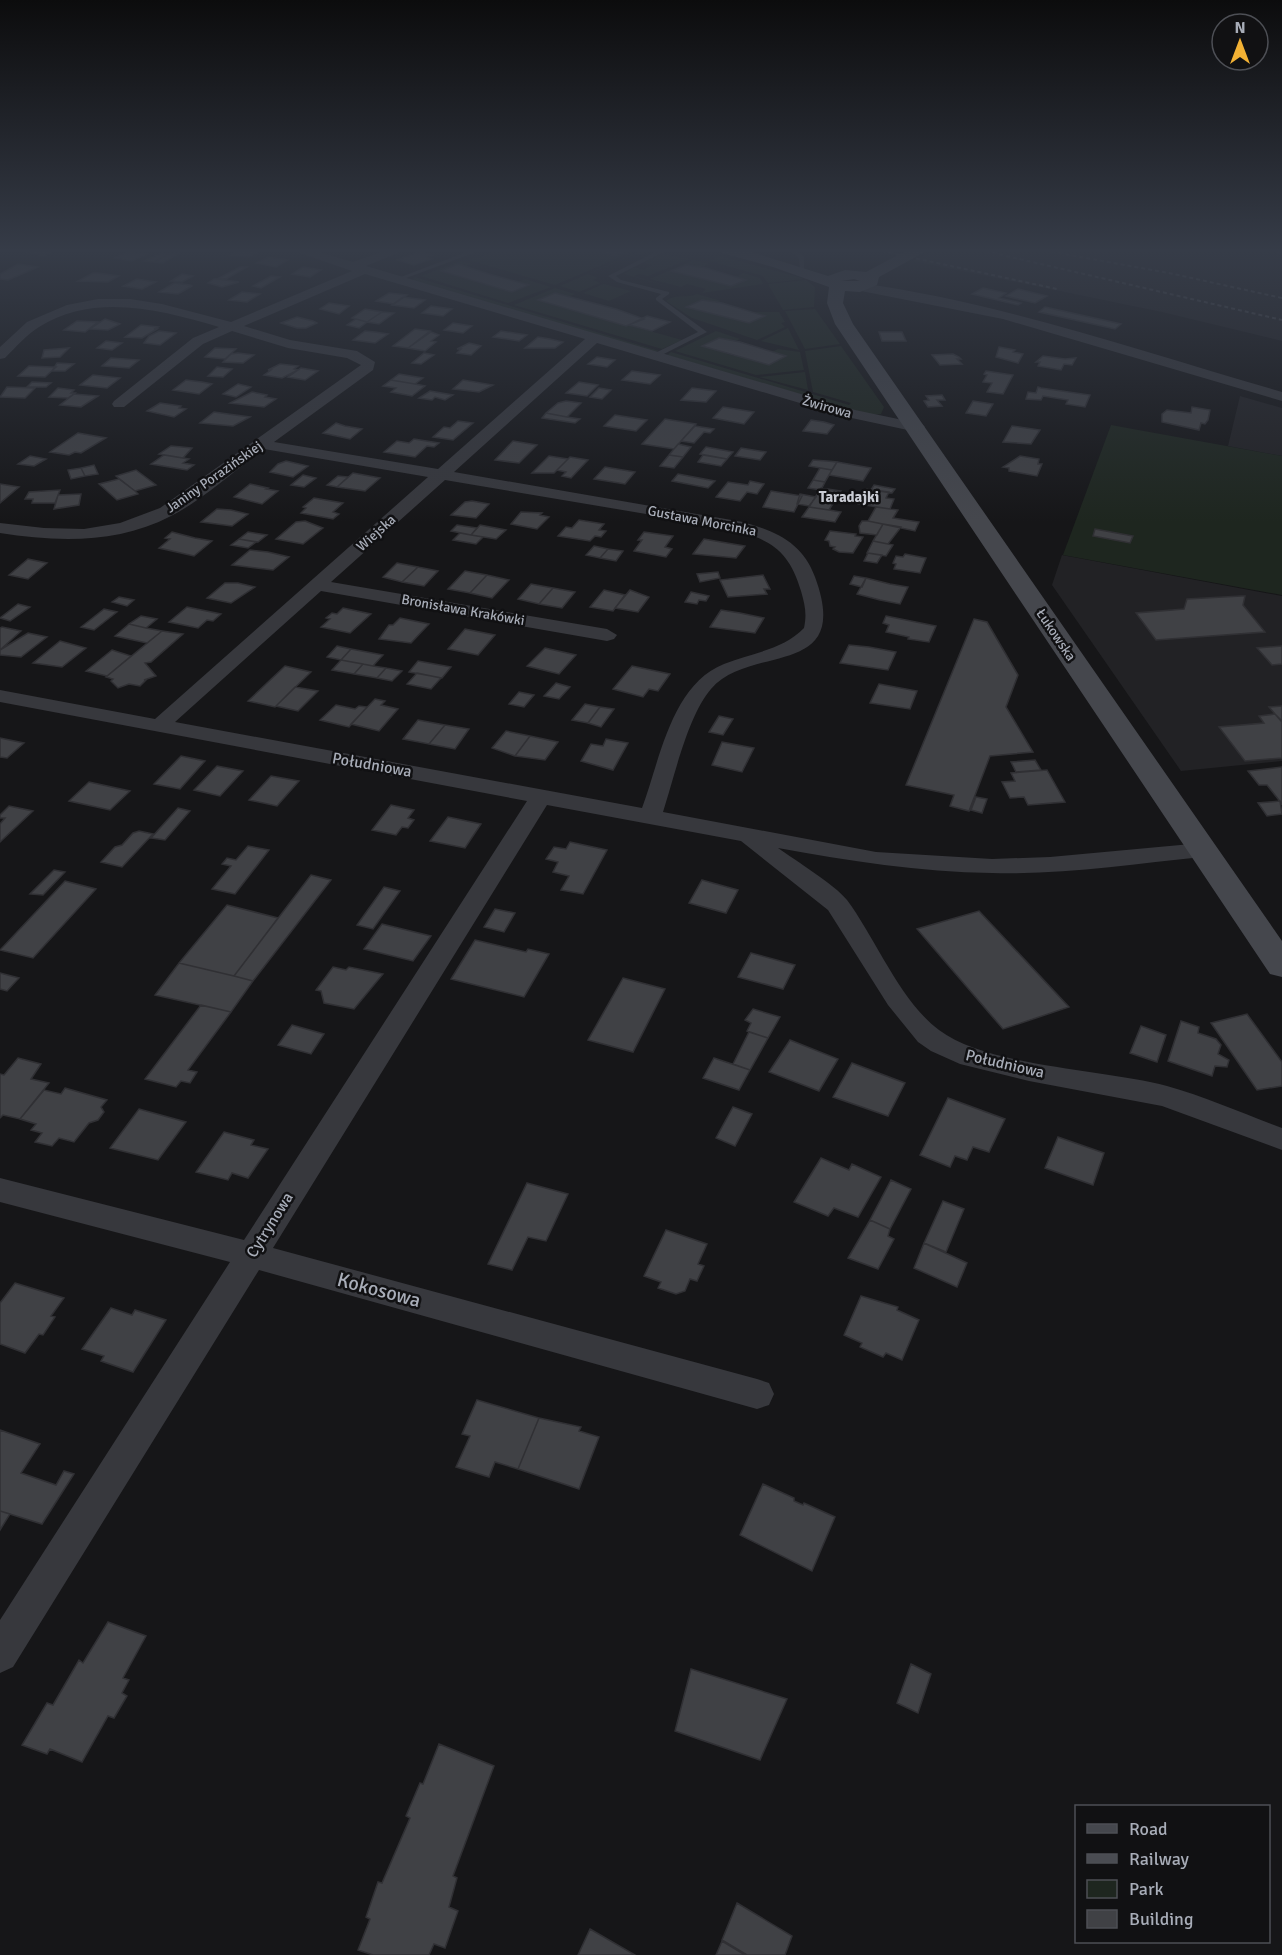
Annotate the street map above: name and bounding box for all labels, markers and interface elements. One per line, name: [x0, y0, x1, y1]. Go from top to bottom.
north arrow: [1210, 12, 1270, 72]
text: N: [1234, 18, 1246, 38]
street label: Żwirowa: [800, 392, 854, 422]
street label: Janiny Porazińskiej: [162, 437, 266, 517]
district label: Taradajki: [819, 488, 879, 506]
street label: Gustawa Morcinka: [646, 502, 758, 540]
street label: Wiejska: [353, 511, 399, 555]
street label: Bronisława Krakówki: [400, 591, 526, 629]
street label: Łukowska: [1032, 606, 1080, 664]
street label: Południowa: [331, 748, 413, 782]
street label: Południowa: [964, 1045, 1046, 1083]
street label: Cytrynowa: [242, 1189, 298, 1261]
street label: Kokosowa: [335, 1267, 423, 1313]
legend: [1075, 1805, 1270, 1943]
text: Road: [1129, 1818, 1168, 1840]
text: Railway: [1129, 1848, 1190, 1870]
text: Park: [1129, 1878, 1164, 1900]
text: Building: [1129, 1908, 1193, 1930]

